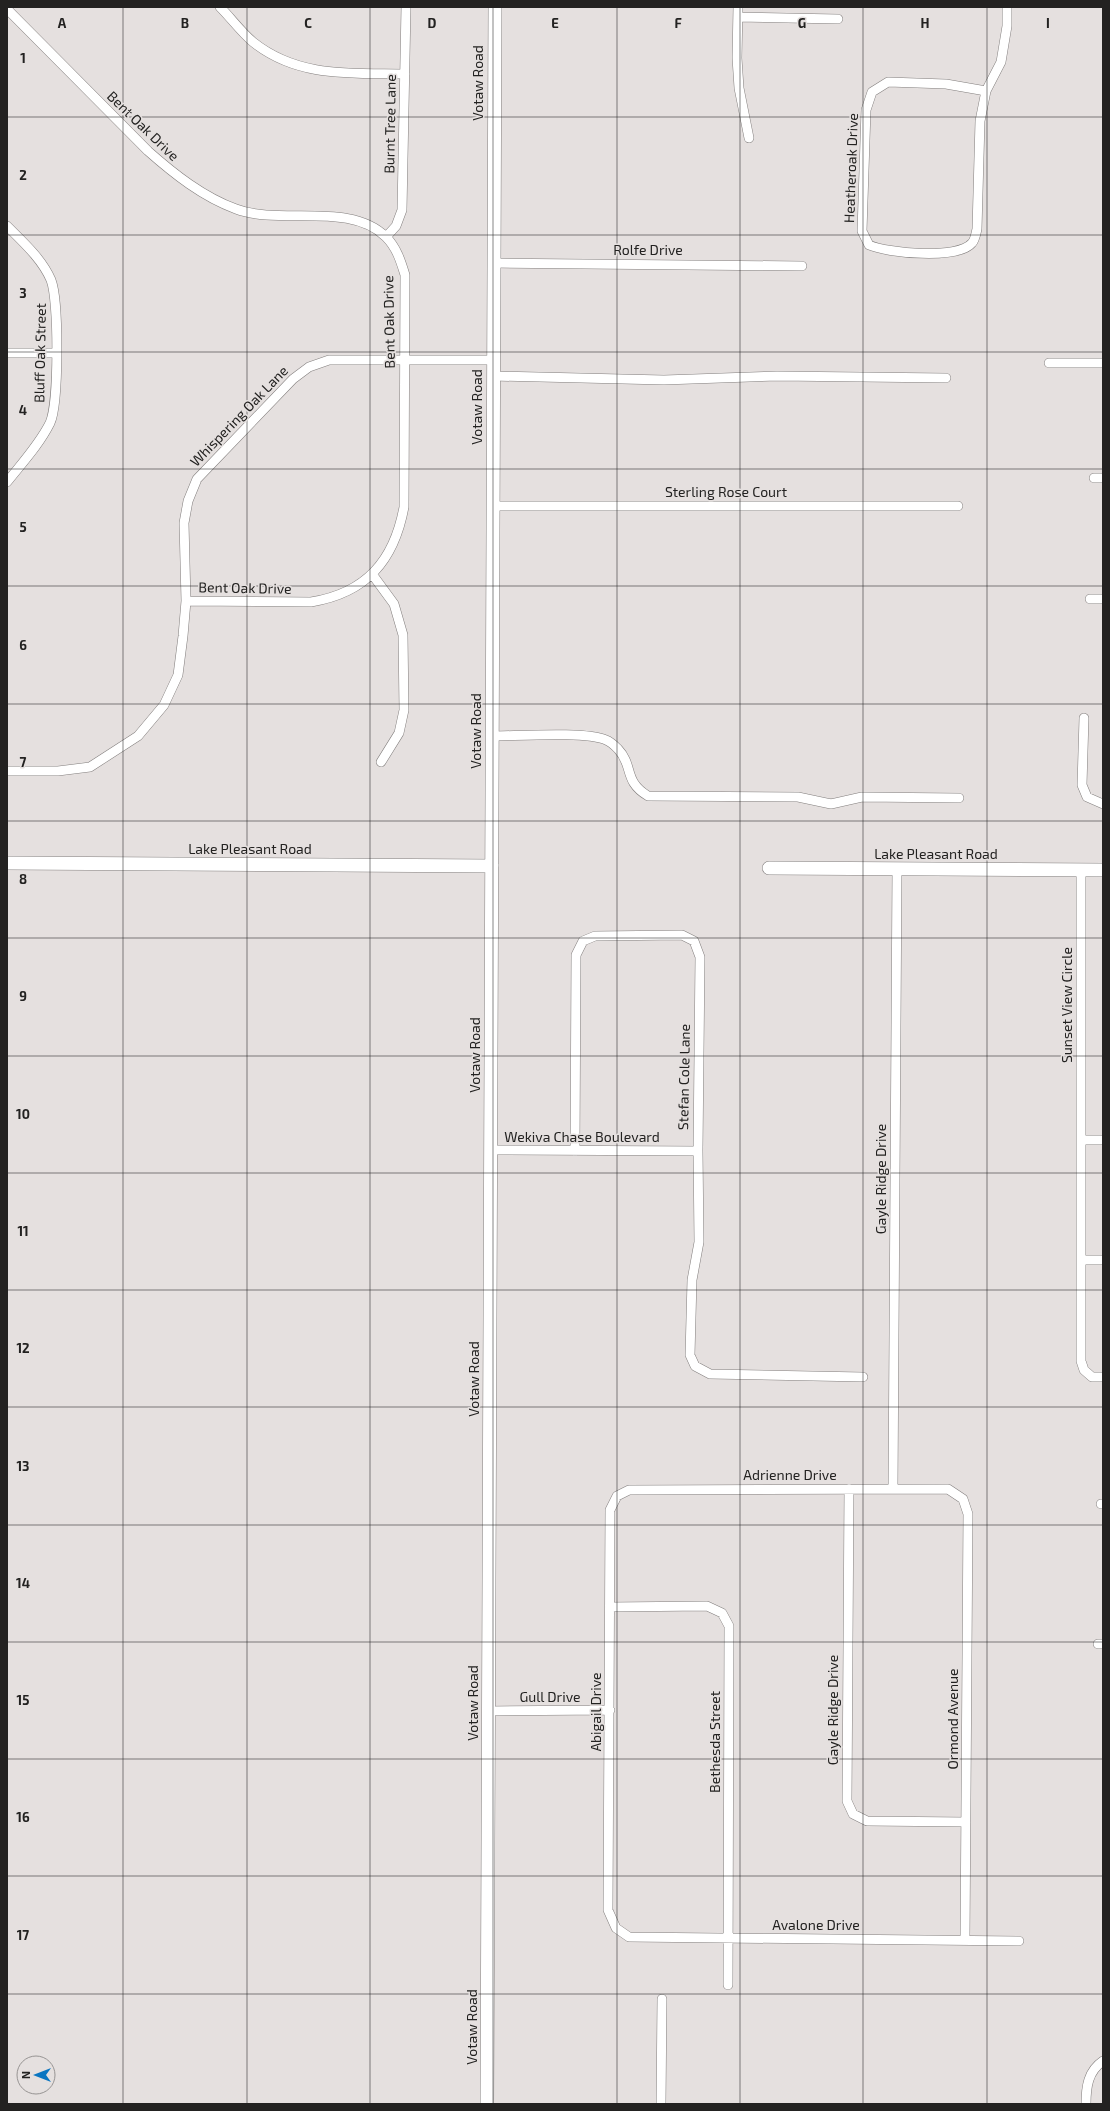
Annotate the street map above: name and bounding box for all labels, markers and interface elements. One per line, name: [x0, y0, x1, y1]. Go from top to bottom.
text: A: [58, 15, 67, 31]
text: B: [181, 15, 189, 31]
text: C: [304, 15, 312, 31]
text: D: [428, 15, 437, 31]
text: E: [551, 15, 559, 31]
text: F: [674, 15, 682, 31]
text: G: [798, 15, 806, 31]
text: H: [921, 15, 930, 31]
text: I: [1046, 15, 1050, 31]
street label: Votaw Road: [469, 45, 486, 121]
text: 1: [20, 50, 26, 66]
street label: Burnt Tree Lane: [380, 74, 399, 174]
street label: Bent Oak Drive: [104, 87, 183, 164]
street label: Heatheroak Drive: [840, 113, 861, 223]
text: 2: [19, 167, 27, 183]
street label: Rolfe Drive: [613, 241, 683, 258]
street label: Bent Oak Drive: [379, 275, 398, 369]
text: 3: [19, 285, 27, 301]
street label: Bluff Oak Street: [30, 303, 49, 403]
street label: Whispering Oak Lane: [186, 362, 291, 470]
street label: Votaw Road: [468, 369, 485, 445]
text: 4: [19, 402, 27, 418]
street label: Sterling Rose Court: [665, 483, 787, 500]
text: 5: [19, 519, 27, 535]
street label: Bent Oak Drive: [198, 578, 292, 597]
text: 6: [19, 637, 27, 653]
street label: Votaw Road: [467, 693, 484, 769]
text: 7: [20, 754, 27, 770]
street label: Lake Pleasant Road: [188, 840, 312, 857]
street label: Lake Pleasant Road: [874, 845, 998, 862]
text: 8: [19, 871, 27, 887]
street label: Sunset View Circle: [1058, 947, 1075, 1063]
text: 9: [19, 988, 27, 1004]
street label: Votaw Road: [466, 1017, 483, 1093]
street label: Stefan Cole Lane: [674, 1024, 693, 1130]
text: 10: [16, 1106, 30, 1122]
street label: Gayle Ridge Drive: [872, 1124, 889, 1234]
street label: Wekiva Chase Boulevard: [504, 1128, 660, 1145]
text: 11: [17, 1223, 29, 1239]
text: 12: [16, 1340, 30, 1356]
street label: Votaw Road: [465, 1341, 482, 1417]
text: 13: [17, 1458, 30, 1474]
street label: Adrienne Drive: [743, 1466, 837, 1483]
text: 14: [16, 1575, 30, 1591]
street label: Gayle Ridge Drive: [824, 1655, 841, 1765]
street label: Votaw Road: [464, 1665, 481, 1741]
street label: Ormond Avenue: [944, 1668, 961, 1770]
street label: Abigail Drive: [587, 1672, 604, 1752]
street label: Gull Drive: [519, 1688, 581, 1705]
street label: Bethesda Street: [706, 1691, 723, 1793]
text: 15: [17, 1692, 29, 1708]
text: 16: [16, 1809, 30, 1825]
street label: Avalone Drive: [772, 1916, 860, 1933]
text: 17: [17, 1927, 29, 1943]
street label: Votaw Road: [463, 1989, 480, 2065]
north arrow: [16, 2055, 56, 2095]
text: N: [19, 2071, 32, 2079]

